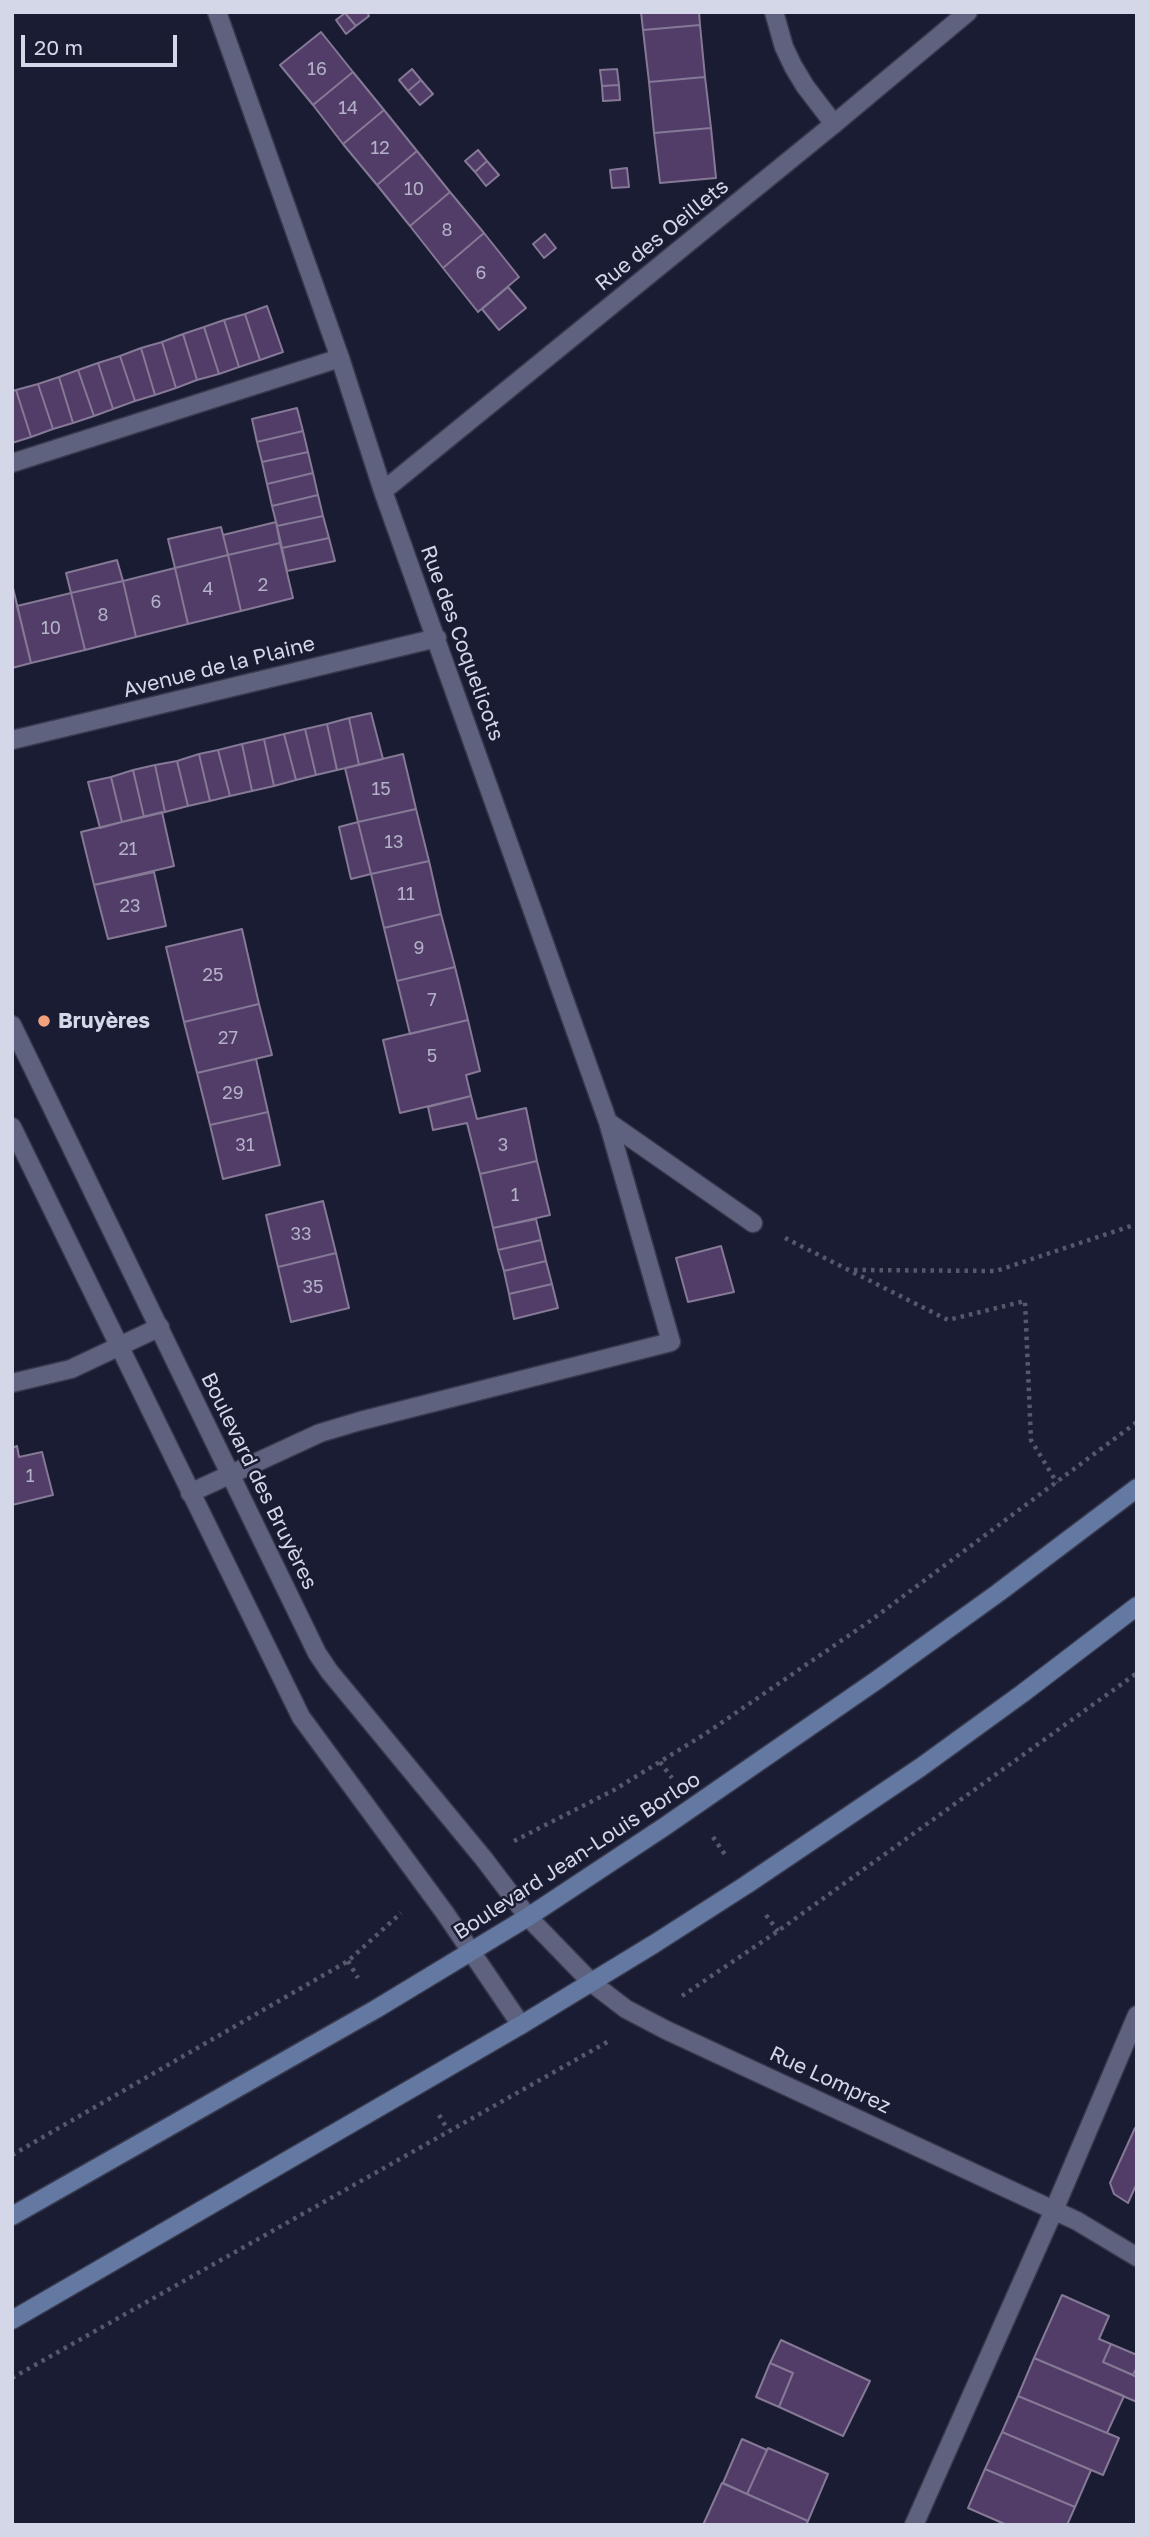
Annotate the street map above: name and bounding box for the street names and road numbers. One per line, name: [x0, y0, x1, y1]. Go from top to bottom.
street label: Rue des Oeillets: [590, 174, 734, 296]
street label: Rue des Coquelicots: [415, 542, 509, 744]
street label: Avenue de la Plaine: [121, 631, 317, 703]
street label: Boulevard des Bruyères: [196, 1369, 322, 1593]
street label: Boulevard Jean-Louis Borloo: [449, 1767, 705, 1945]
street label: Rue Lomprez: [765, 2041, 895, 2119]

